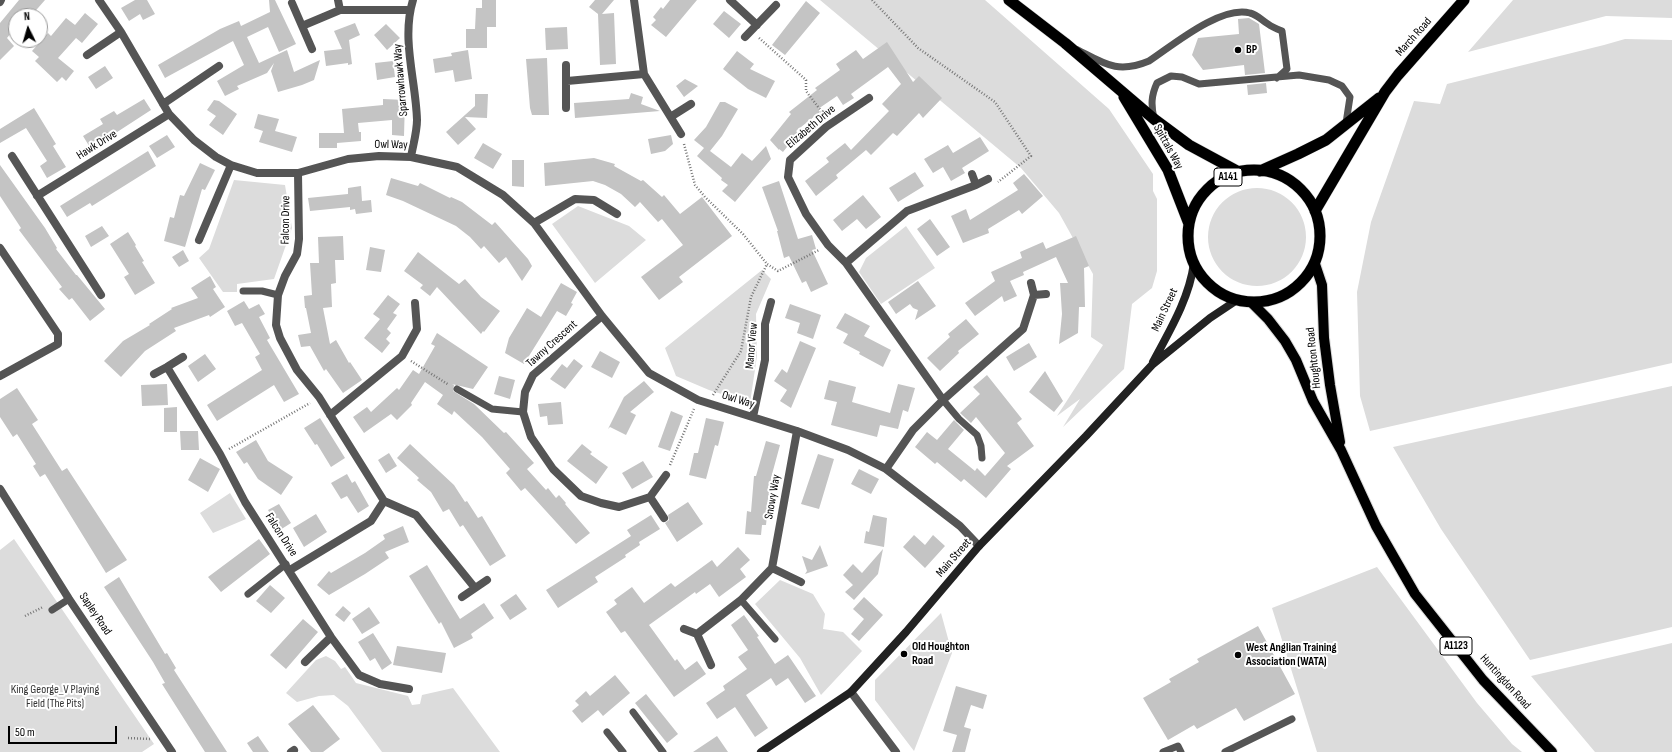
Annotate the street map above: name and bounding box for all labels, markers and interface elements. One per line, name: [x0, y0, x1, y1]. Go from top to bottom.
north arrow: [8, 8, 48, 48]
text: N: [24, 10, 30, 23]
street label: March Road: [1393, 15, 1435, 59]
street label: Sparrowhawk Way: [391, 43, 411, 117]
place label: BP: [1246, 43, 1257, 57]
marker: BP: [1233, 45, 1243, 55]
street label: Elizabeth Drive: [783, 102, 839, 152]
street label: Spittals Way: [1150, 122, 1186, 172]
street label: Hawk Drive: [74, 127, 120, 163]
street label: Owl Way: [374, 138, 408, 152]
road number: A141: [1214, 168, 1242, 186]
street label: Falcon Drive: [278, 195, 294, 245]
street label: Main Street: [1149, 286, 1181, 334]
street label: Tawny Crescent: [524, 317, 580, 371]
street label: Manor View: [743, 322, 761, 370]
street label: Houghton Road: [1304, 327, 1324, 389]
street label: Owl Way: [720, 388, 756, 412]
street label: Snowy Way: [762, 474, 784, 520]
street label: Falcon Drive: [262, 511, 300, 559]
street label: Main Street: [933, 536, 975, 580]
street label: Sapley Road: [76, 590, 114, 638]
road number: A1123: [1440, 637, 1472, 655]
place label: Old Houghton Road: [912, 640, 970, 668]
place label: West Anglian Training Association (WATA): [1246, 641, 1337, 669]
marker: Old Houghton Road: [899, 649, 909, 659]
marker: West Anglian Training Association (WATA): [1233, 650, 1243, 660]
street label: Huntingdon Road: [1477, 651, 1533, 713]
park label: King George_V Playing Field (The Pits): [11, 683, 99, 711]
scale bar: [10, 718, 119, 744]
text: 50 m: [15, 725, 35, 740]

